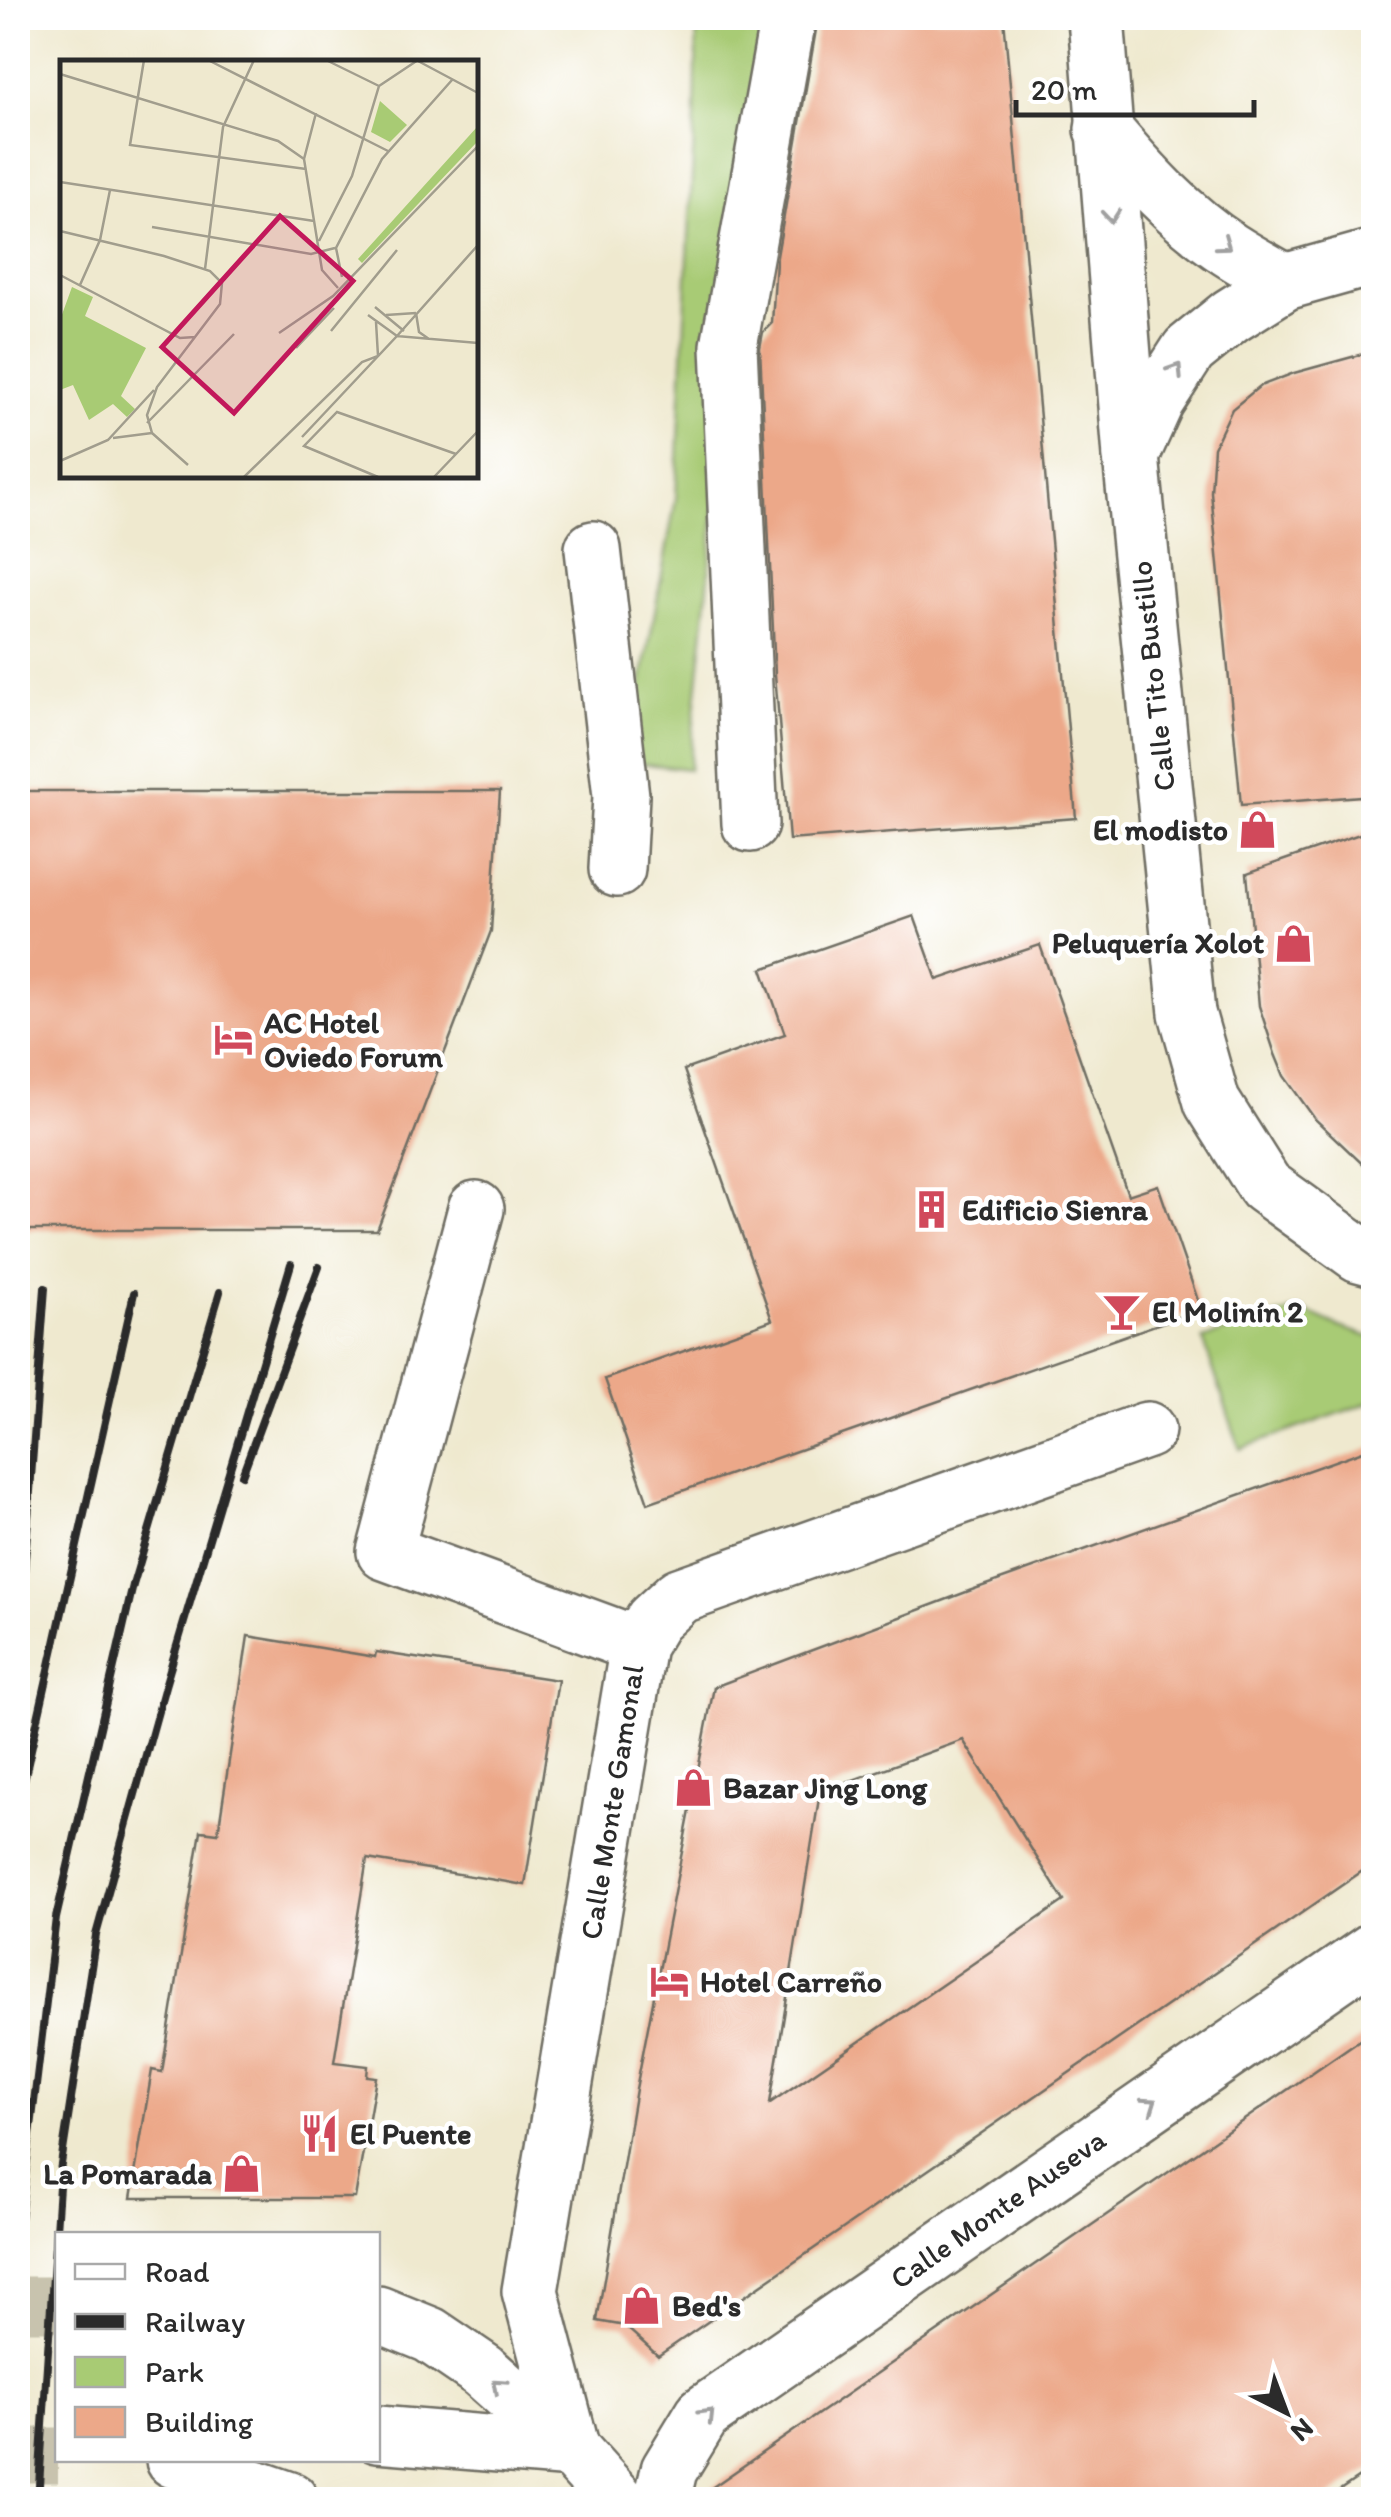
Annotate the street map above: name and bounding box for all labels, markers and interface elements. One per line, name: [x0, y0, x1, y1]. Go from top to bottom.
scale bar: [1016, 55, 1254, 117]
inset map: [60, 60, 478, 478]
text: 20 m: [1031, 71, 1097, 108]
one-way arrow: [1099, 208, 1121, 224]
one-way arrow: [1213, 233, 1231, 250]
one-way arrow: [1164, 363, 1183, 381]
street label: Calle Tito Bustillo: [1122, 559, 1183, 793]
shop icon: El modisto: [1237, 809, 1279, 851]
place label: El modisto: [1093, 811, 1228, 848]
shop icon: Peluquería Xolot: [1273, 922, 1315, 964]
place label: Peluquería Xolot: [1052, 924, 1265, 961]
place label: AC Hotel Oviedo Forum: [263, 1004, 444, 1075]
hotel icon: AC Hotel Oviedo Forum: [213, 1019, 255, 1061]
building icon: Edificio Sienra: [911, 1189, 953, 1231]
place label: Edificio Sienra: [962, 1191, 1148, 1228]
bar icon: El Molinín 2: [1101, 1291, 1143, 1333]
place label: El Molinín 2: [1152, 1293, 1303, 1330]
street label: Calle Monte Gamonal: [572, 1661, 652, 1942]
shop icon: Bazar Jing Long: [672, 1767, 714, 1809]
place label: Bazar Jing Long: [723, 1769, 928, 1806]
hotel icon: Hotel Carreño: [649, 1961, 691, 2003]
place label: Hotel Carreño: [700, 1963, 882, 2000]
one-way arrow: [1138, 2098, 1157, 2116]
restaurant icon: El Puente: [299, 2113, 341, 2155]
place label: El Puente: [350, 2115, 472, 2152]
street label: Calle Monte Auseva: [883, 2120, 1113, 2297]
shop icon: La Pomarada: [221, 2153, 263, 2195]
place label: La Pomarada: [43, 2155, 212, 2192]
legend: [55, 2232, 380, 2462]
text: Road: [145, 2253, 210, 2290]
shop icon: Bed's: [621, 2285, 663, 2327]
place label: Bed's: [672, 2287, 741, 2324]
text: Railway: [145, 2303, 245, 2340]
text: Park: [145, 2353, 204, 2390]
north arrow: [1236, 2362, 1336, 2462]
one-way arrow: [492, 2379, 511, 2397]
text: Building: [145, 2403, 254, 2440]
one-way arrow: [695, 2409, 713, 2427]
text: N: [1284, 2412, 1321, 2450]

